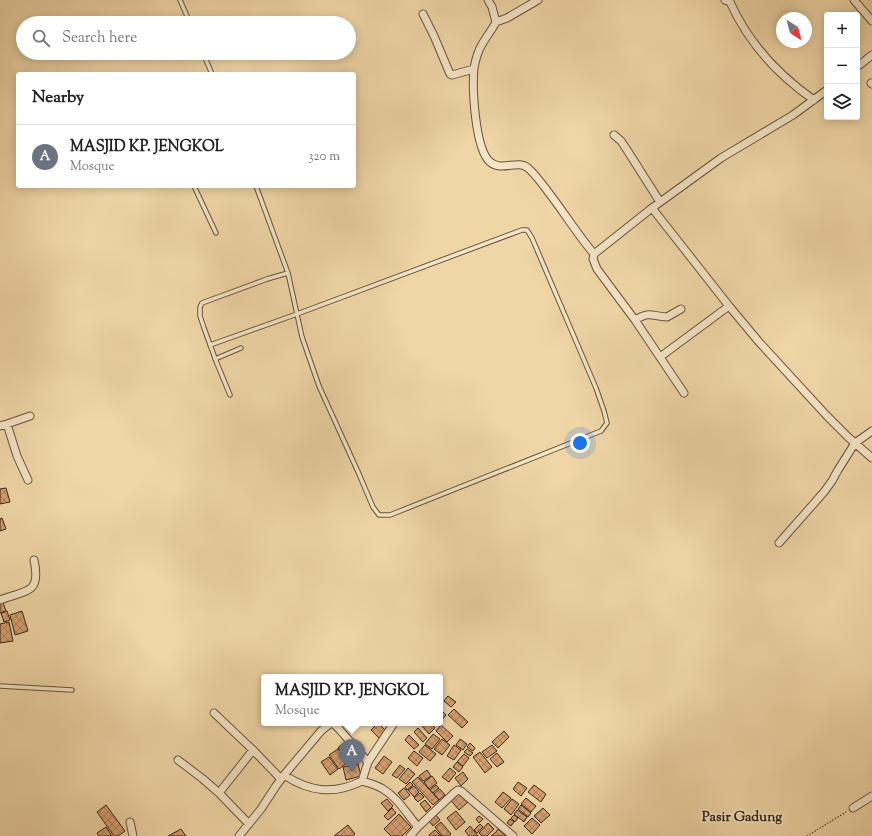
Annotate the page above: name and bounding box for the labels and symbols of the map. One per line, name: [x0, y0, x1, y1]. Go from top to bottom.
north arrow: [776, 12, 812, 48]
your location: [570, 433, 590, 453]
pin: A: [339, 739, 365, 772]
district label: Pasir Gadung: [702, 808, 782, 828]

